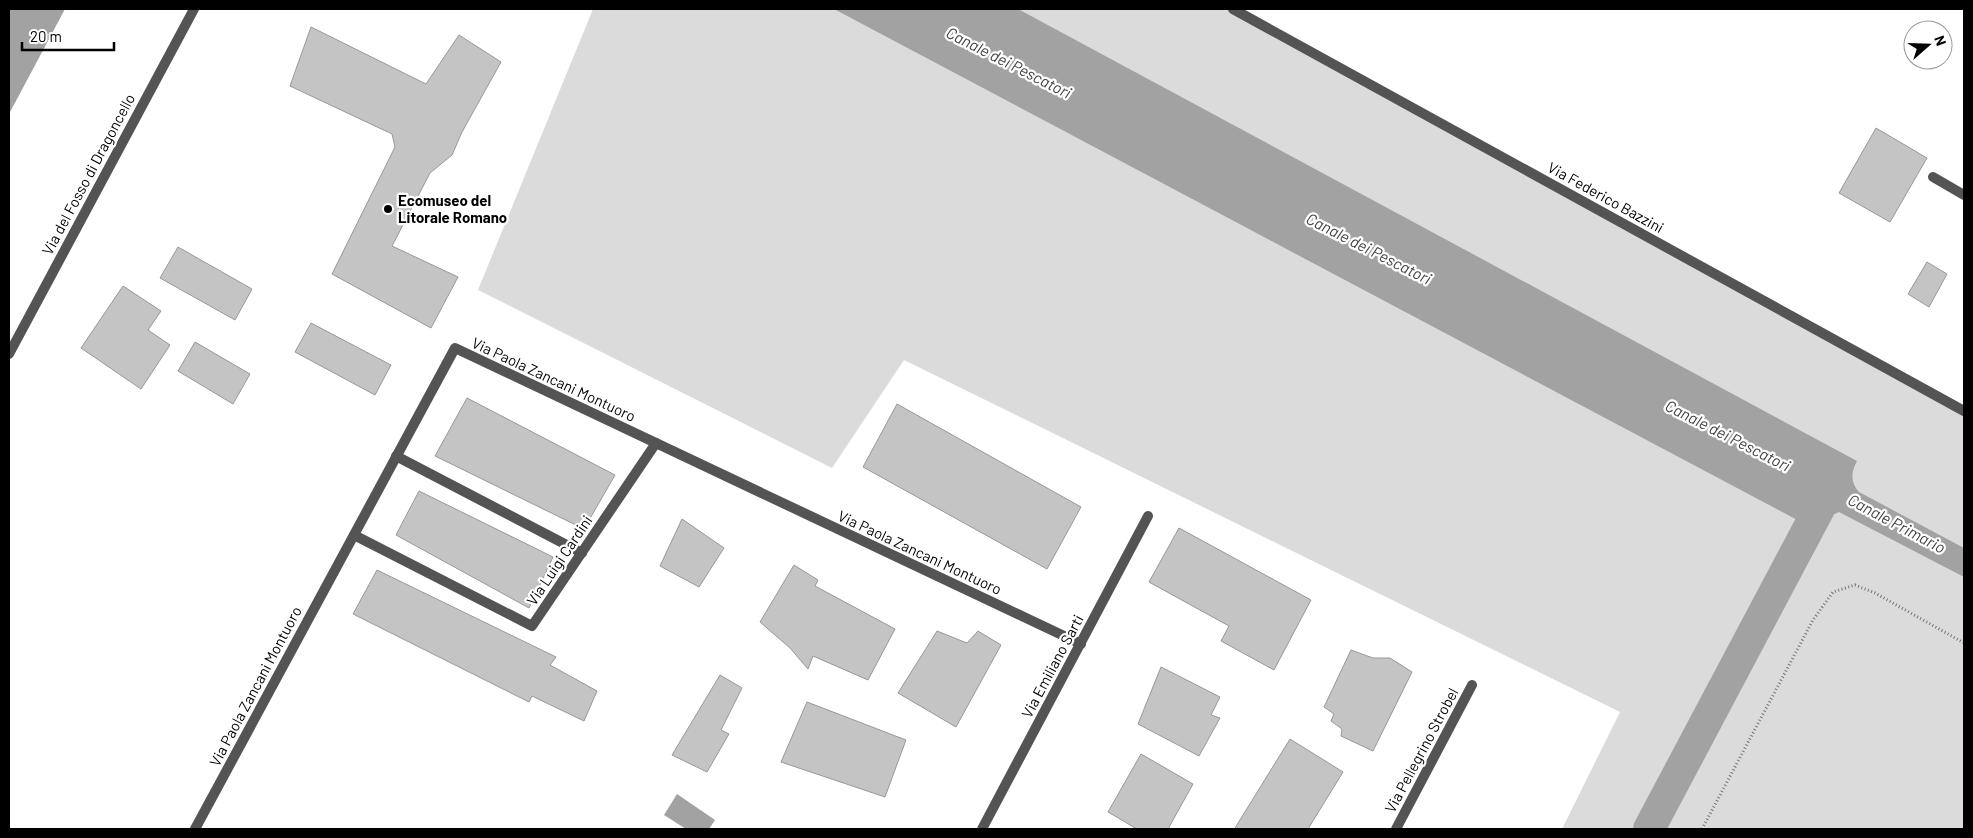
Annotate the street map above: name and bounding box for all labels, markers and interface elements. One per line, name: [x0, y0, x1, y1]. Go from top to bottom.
scale bar: [22, 20, 115, 52]
north arrow: [1903, 20, 1953, 70]
water label: Canale dei Pescatori: [943, 22, 1075, 102]
text: 20 m: [30, 27, 62, 45]
text: N: [1931, 33, 1950, 48]
street label: Via del Fosso di Dragoncello: [38, 90, 138, 258]
street label: Via Federico Bazzini: [1545, 158, 1667, 236]
place label: Ecomuseo del Litorale Romano: [398, 191, 507, 226]
marker: Ecomuseo del Litorale Romano: [382, 203, 394, 215]
water label: Canale dei Pescatori: [1303, 208, 1435, 288]
street label: Via Paola Zancani Montuoro: [469, 333, 639, 425]
water label: Canale dei Pescatori: [1662, 395, 1794, 475]
water label: Canale Primario: [1845, 489, 1949, 557]
street label: Via Paola Zancani Montuoro: [835, 506, 1005, 598]
street label: Via Luigi Cardini: [522, 512, 596, 608]
street label: Via Paola Zancani Montuoro: [205, 603, 305, 769]
street label: Via Emiliano Sarti: [1017, 611, 1087, 721]
street label: Via Pellegrino Strobel: [1381, 685, 1461, 815]

